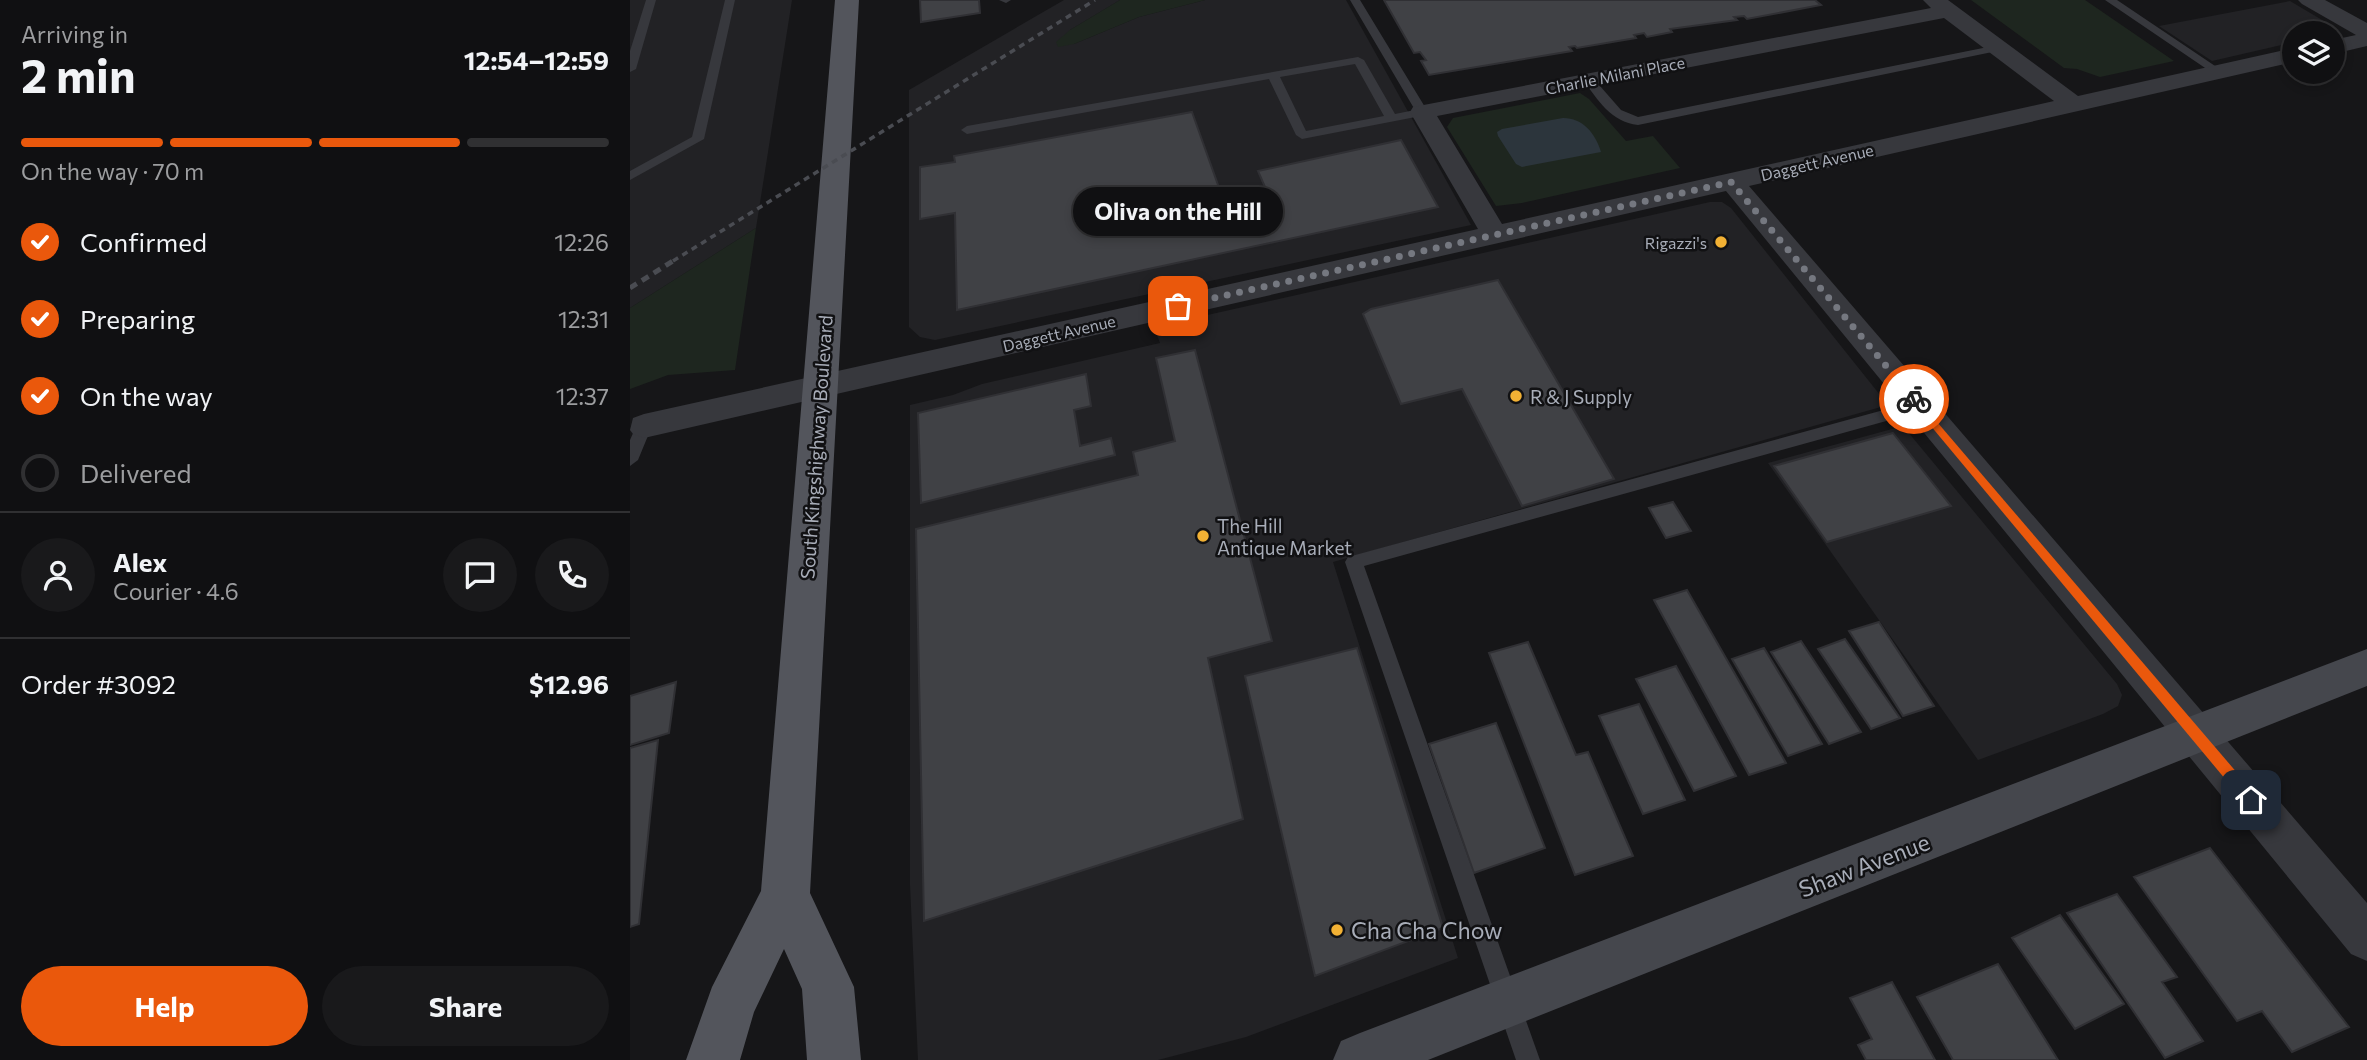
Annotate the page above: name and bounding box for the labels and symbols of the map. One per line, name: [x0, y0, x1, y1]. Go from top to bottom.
street label: Charlie Milani Place: [1544, 52, 1686, 98]
street label: Daggett Avenue: [1759, 140, 1875, 184]
callout: Oliva on the Hill: [1073, 187, 1283, 236]
place label: Rigazzi's: [1645, 233, 1707, 252]
marker: Rigazzi's: [1713, 234, 1729, 250]
pin: [1148, 276, 1208, 336]
street label: Daggett Avenue: [1001, 311, 1117, 355]
street label: South Kingshighway Boulevard: [795, 314, 837, 580]
courier: [1879, 364, 1949, 434]
place label: R & J Supply: [1530, 385, 1632, 408]
marker: R & J Supply: [1508, 388, 1524, 404]
place label: The Hill Antique Market: [1217, 514, 1352, 559]
marker: The Hill Antique Market: [1195, 528, 1211, 544]
pin: [2221, 770, 2281, 830]
street label: Shaw Avenue: [1795, 827, 1933, 903]
place label: Cha Cha Chow: [1351, 916, 1502, 944]
marker: Cha Cha Chow: [1329, 922, 1345, 938]

